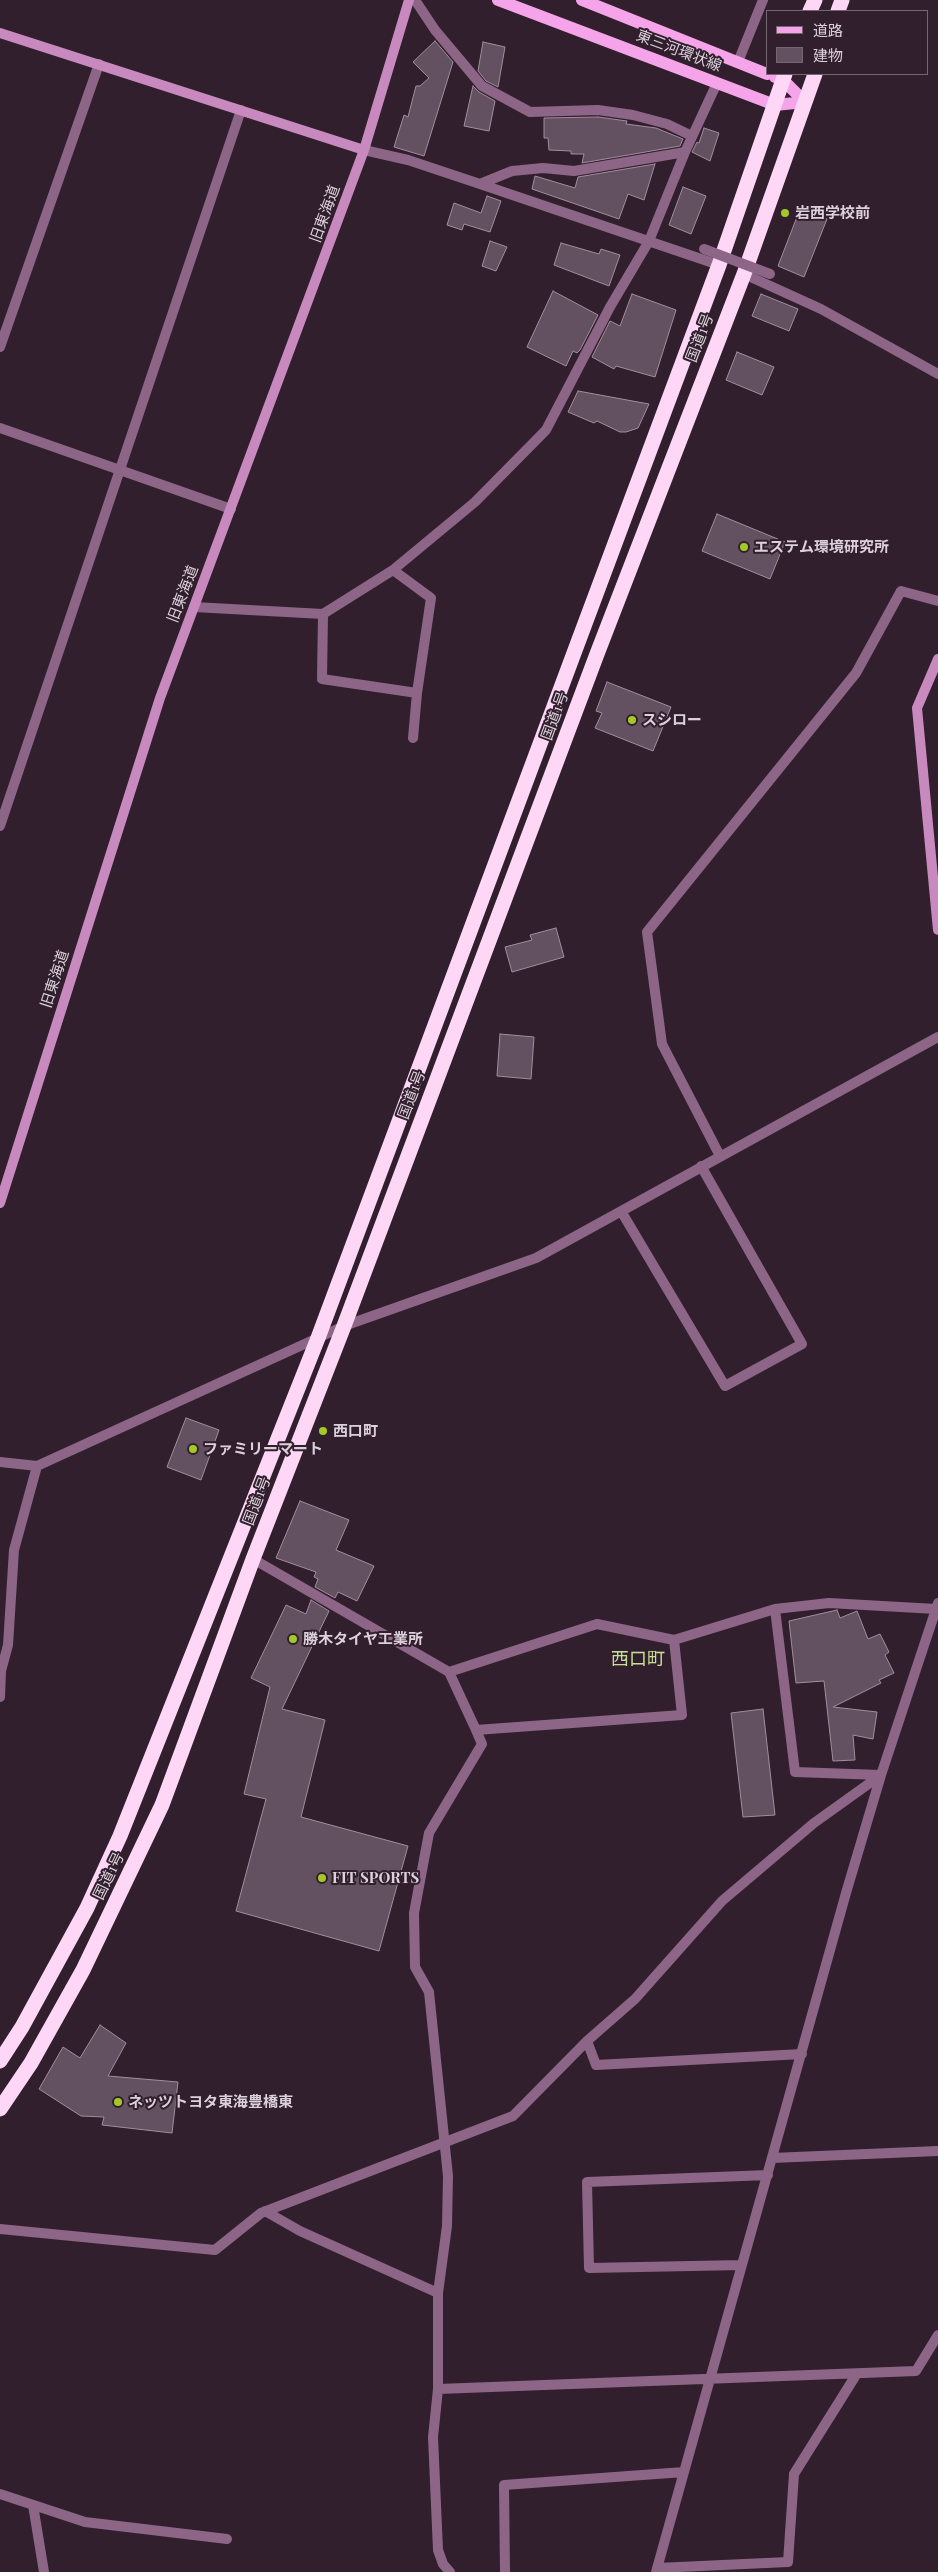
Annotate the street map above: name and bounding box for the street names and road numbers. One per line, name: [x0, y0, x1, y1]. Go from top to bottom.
street label: 東三河環状線: [634, 26, 724, 76]
street label: 旧東海道: [306, 183, 344, 245]
street label: 国道1号: [683, 311, 717, 365]
street label: 旧東海道: [164, 563, 202, 625]
street label: 国道1号: [538, 689, 572, 743]
street label: 旧東海道: [37, 948, 73, 1010]
street label: 国道1号: [395, 1068, 429, 1122]
street label: 国道1号: [240, 1474, 274, 1528]
street label: 国道1号: [90, 1849, 128, 1903]

